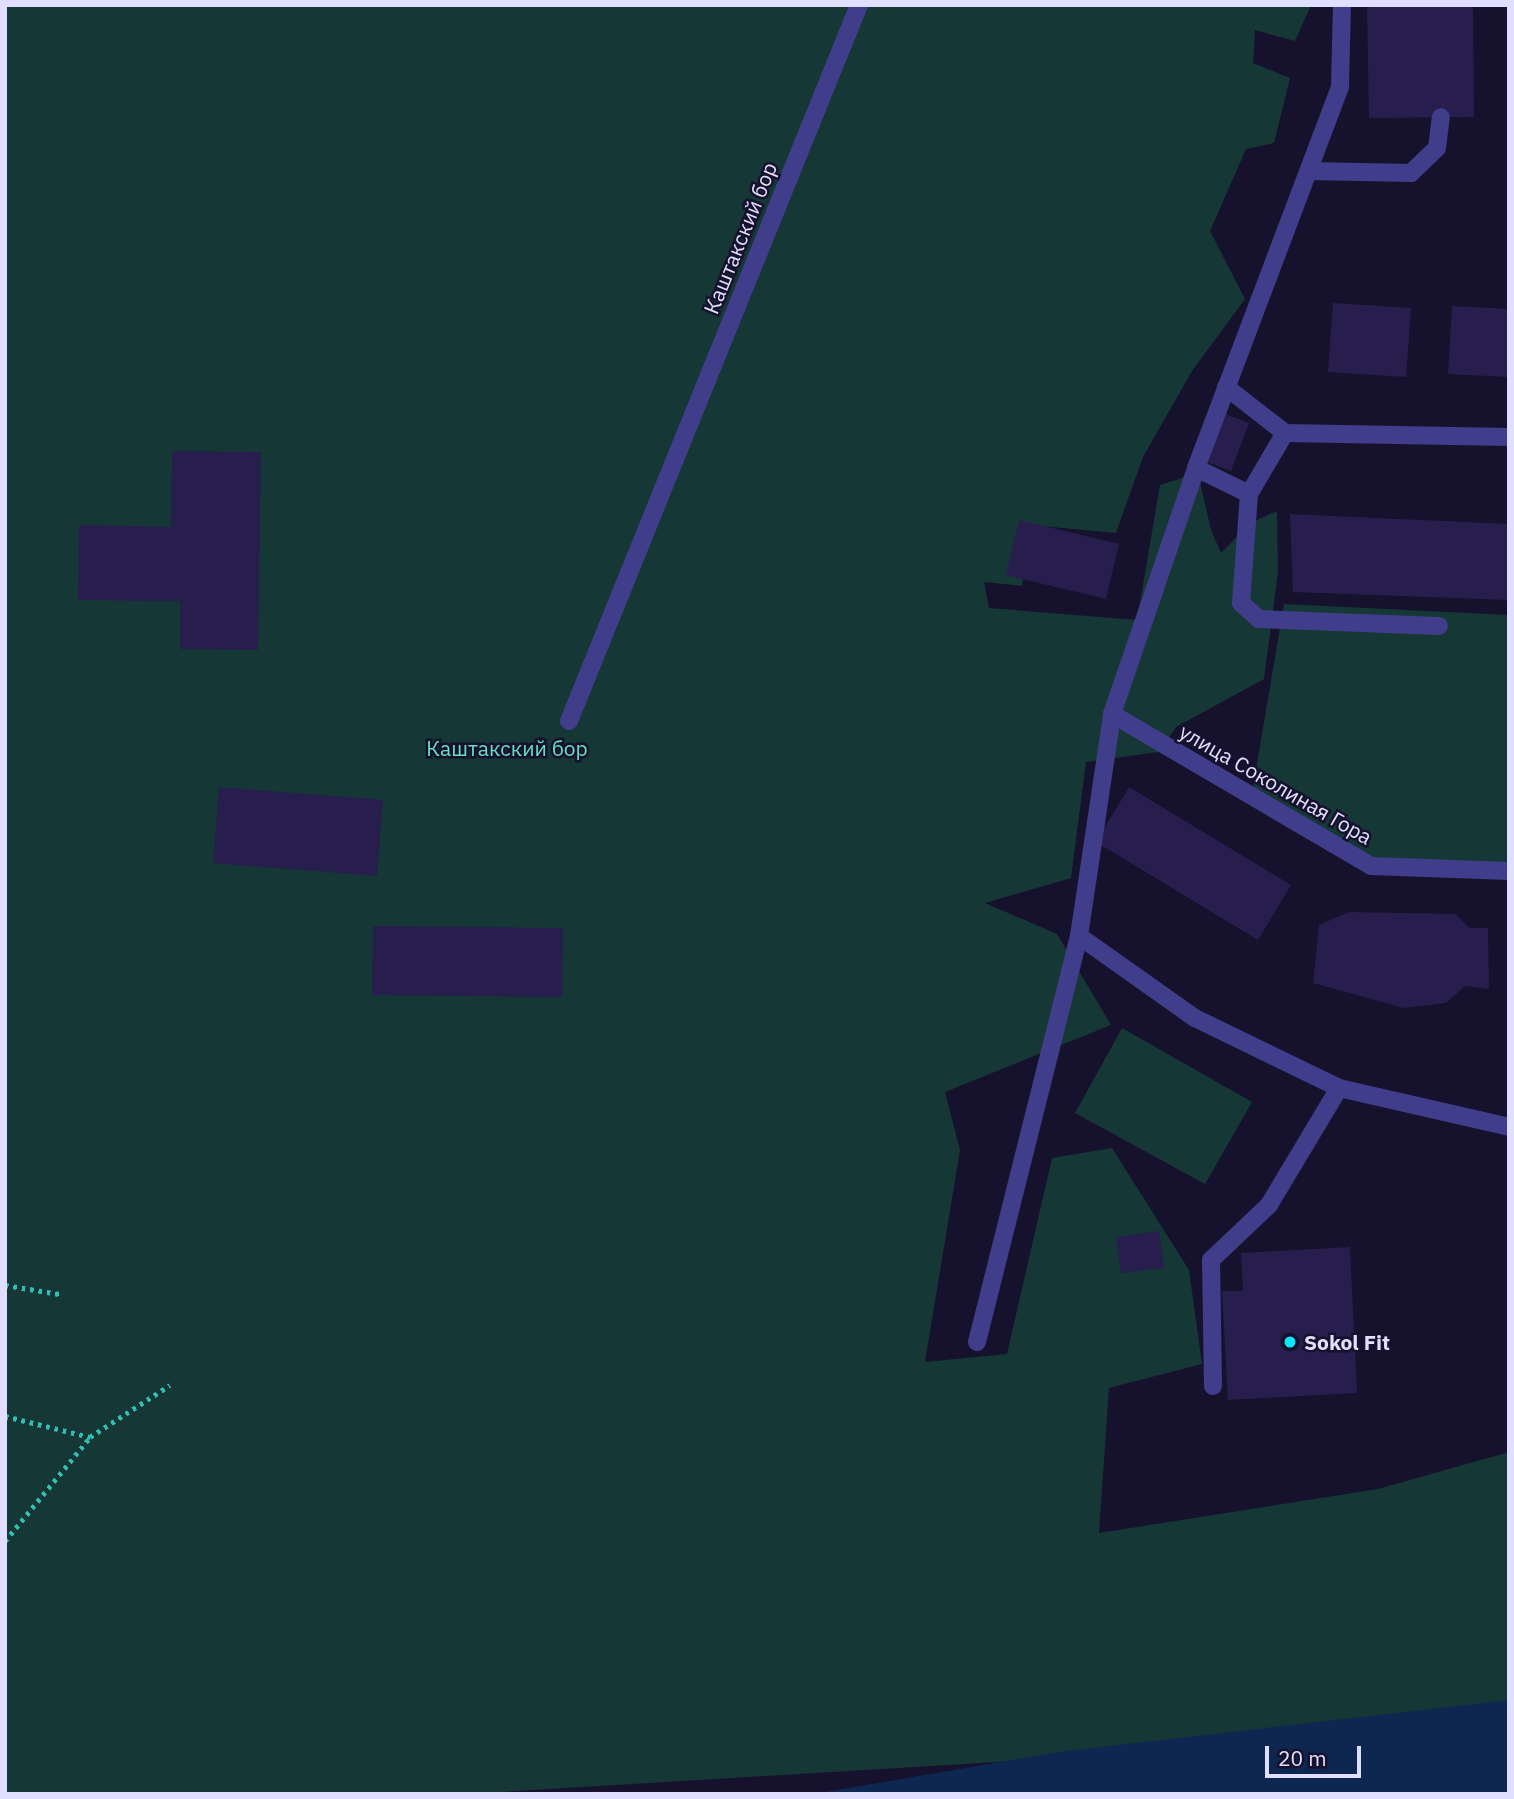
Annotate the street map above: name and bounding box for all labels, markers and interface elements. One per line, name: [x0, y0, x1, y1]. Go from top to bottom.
street label: Каштакский бор: [698, 158, 782, 318]
street label: улица Соколиная Гора: [1175, 719, 1377, 849]
park label: Каштакский бор: [426, 735, 588, 761]
place label: Sokol Fit: [1304, 1329, 1390, 1355]
marker: Sokol Fit: [1282, 1334, 1298, 1350]
scale bar: [1269, 1732, 1365, 1776]
text: 20 m: [1278, 1744, 1327, 1772]

